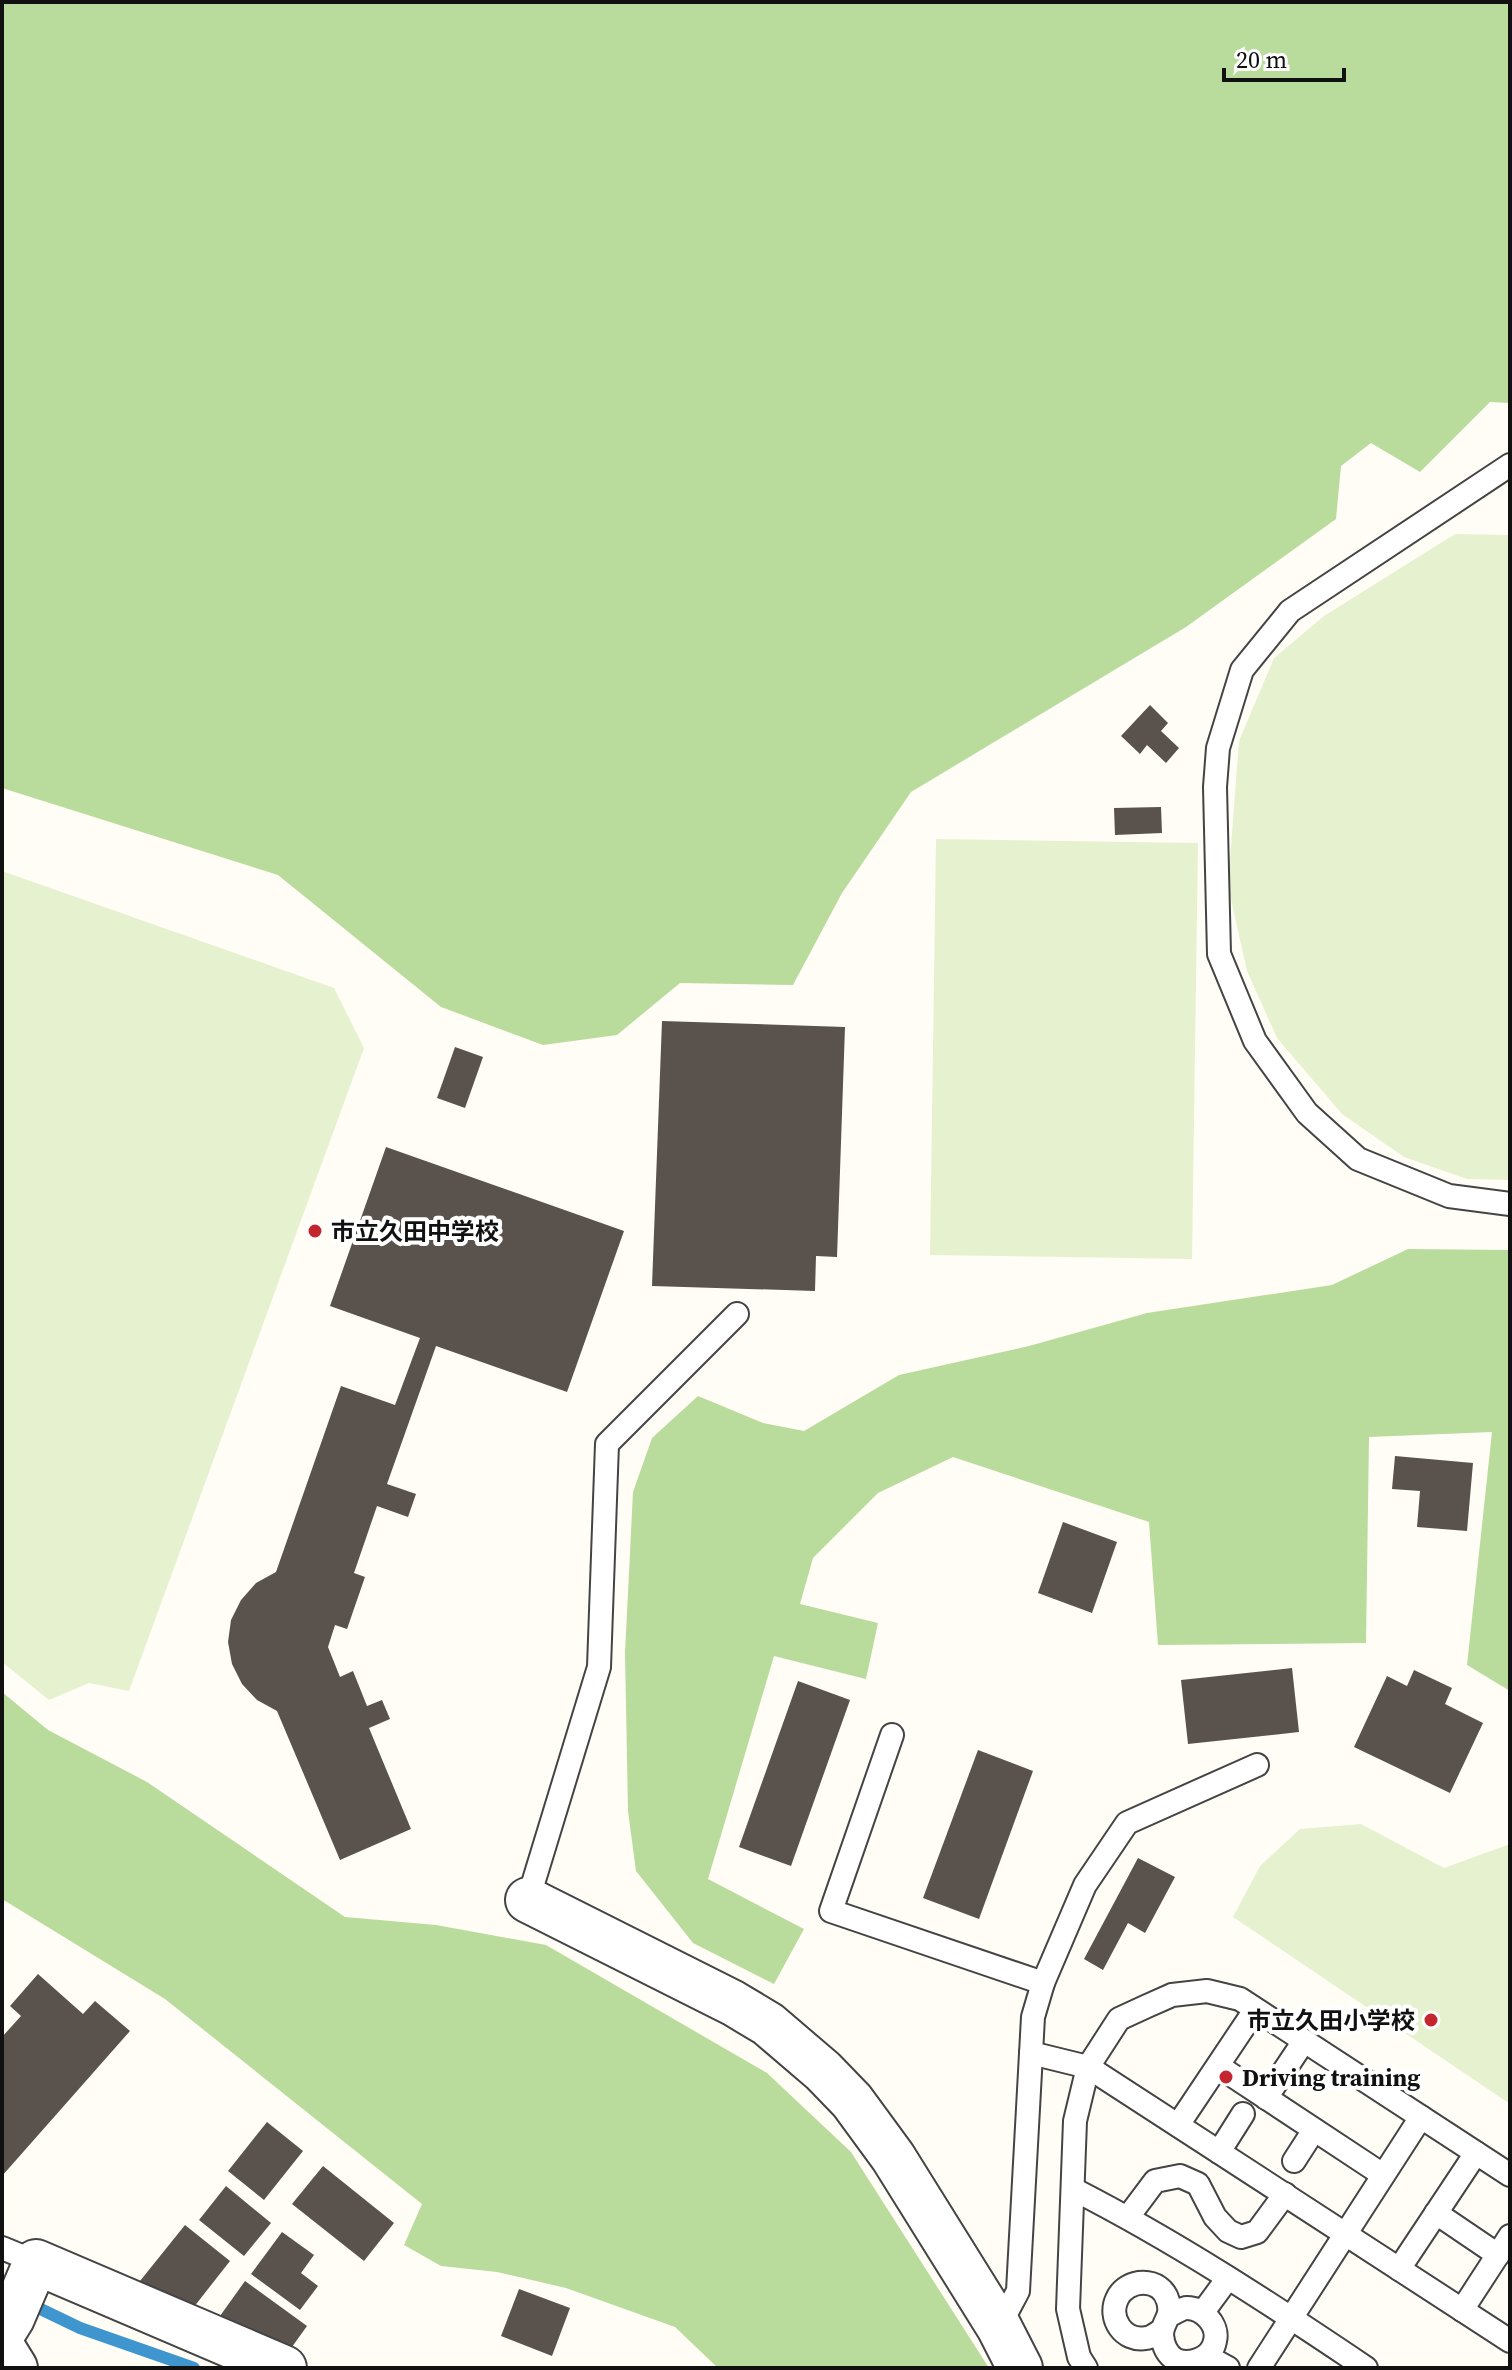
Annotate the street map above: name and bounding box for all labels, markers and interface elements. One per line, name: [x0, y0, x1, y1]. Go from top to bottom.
scale bar: [1224, 32, 1344, 82]
text: 20 m: [1236, 43, 1287, 76]
place label: 市立久田中学校: [331, 1215, 499, 1248]
marker: 市立久田中学校: [306, 1222, 324, 1240]
place label: 市立久田小学校: [1247, 2004, 1415, 2037]
marker: 市立久田小学校: [1422, 2011, 1440, 2029]
place label: Driving training: [1242, 2061, 1420, 2094]
marker: Driving training: [1217, 2068, 1235, 2086]

